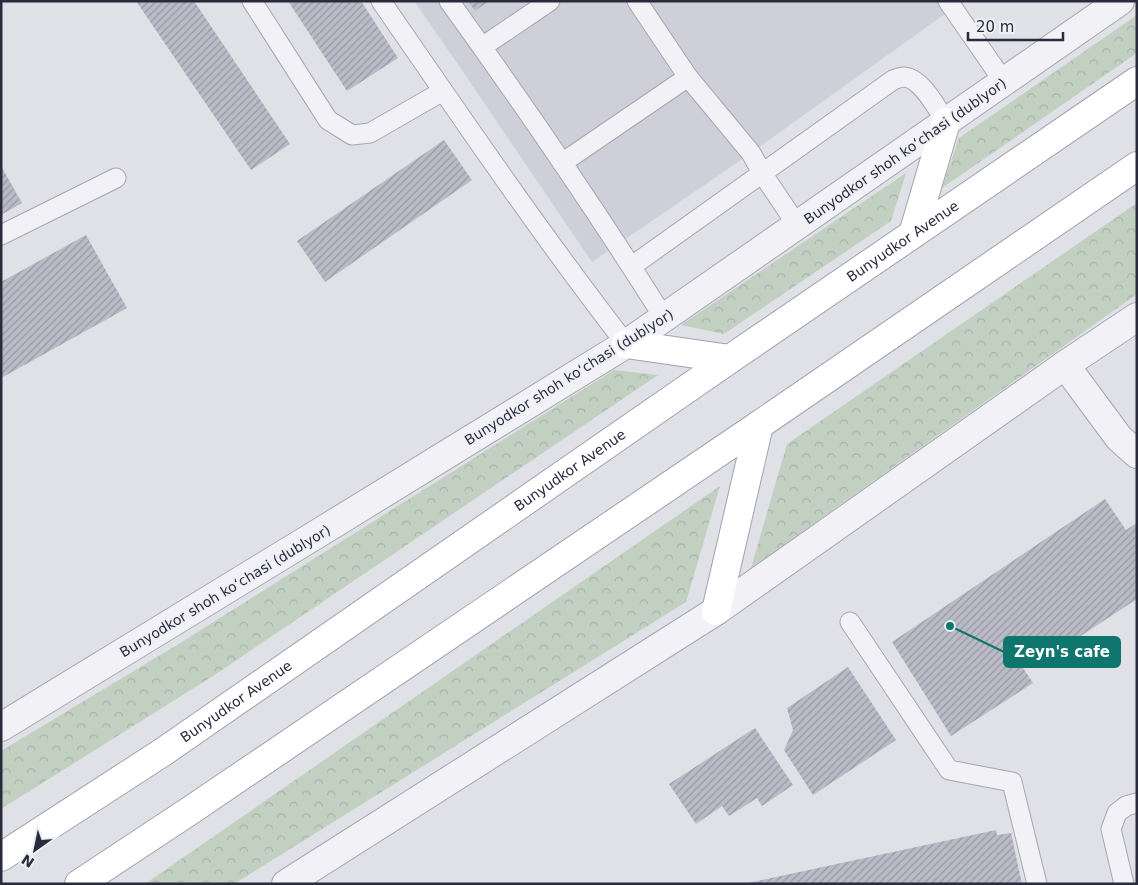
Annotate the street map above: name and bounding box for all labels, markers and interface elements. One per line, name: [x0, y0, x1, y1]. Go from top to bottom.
scale bar: [968, 10, 1063, 42]
text: 20 m: [976, 18, 1014, 36]
street label: Bunyodkor shoh koʻchasi (dublyor): [801, 75, 1009, 227]
street label: Bunyudkor Avenue: [844, 197, 962, 285]
street label: Bunyodkor shoh koʻchasi (dublyor): [462, 306, 676, 448]
street label: Bunyudkor Avenue: [511, 426, 629, 514]
street label: Bunyodkor shoh koʻchasi (dublyor): [117, 522, 333, 660]
callout: Zeyn's cafe: [1004, 637, 1120, 667]
text: Zeyn's cafe: [1014, 643, 1110, 661]
street label: Bunyudkor Avenue: [177, 657, 295, 745]
north arrow: [10, 825, 60, 875]
text: N: [19, 851, 37, 871]

